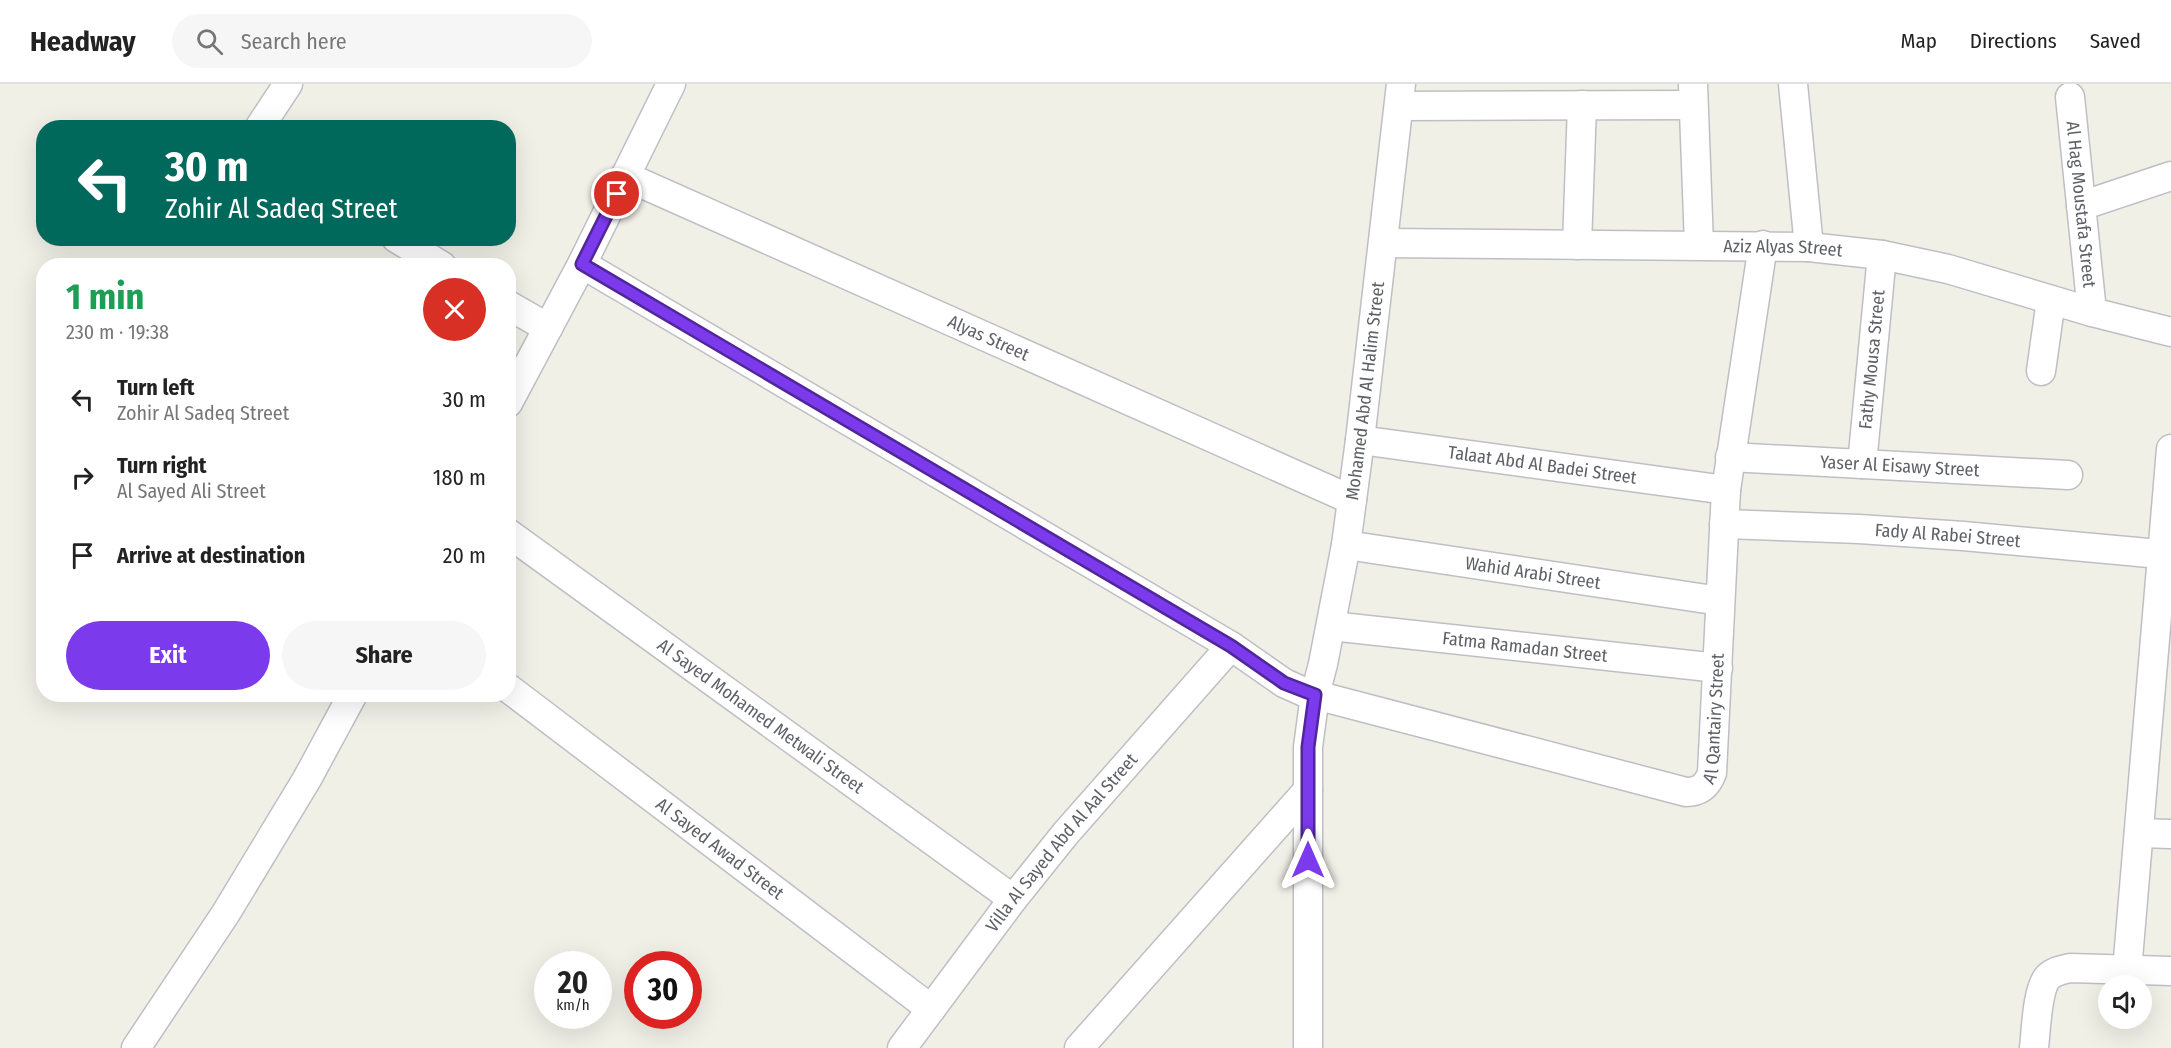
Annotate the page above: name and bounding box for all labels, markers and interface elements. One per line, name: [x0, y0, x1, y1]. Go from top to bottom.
search box: [172, 14, 592, 68]
text: Headway: [30, 25, 136, 58]
icon: search: [193, 25, 226, 58]
text: Search here: [241, 28, 347, 55]
text: Map: [1900, 28, 1937, 54]
text: Directions: [1970, 28, 2057, 54]
text: Saved: [2090, 28, 2141, 54]
street label: Al Hag Moustafa Street: [2062, 120, 2100, 289]
text: 30 m: [165, 142, 249, 192]
icon: left: [66, 144, 144, 222]
pin: [591, 168, 642, 219]
icon: arrive: [600, 177, 633, 210]
text: Zohir Al Sadeq Street: [165, 193, 397, 225]
street label: Aziz Alyas Street: [1723, 235, 1844, 262]
text: 1 min: [66, 275, 144, 319]
button: close: [423, 278, 486, 341]
street label: Mohamed Abd Al Halim Street: [1341, 280, 1389, 501]
street label: Fathy Mousa Street: [1854, 289, 1890, 430]
street label: Alyas Street: [944, 310, 1033, 366]
text: 230 m · 19:38: [66, 320, 169, 344]
text: Turn left: [117, 374, 195, 401]
icon: left: [66, 383, 99, 416]
text: 30 m: [443, 386, 486, 413]
text: Zohir Al Sadeq Street: [117, 401, 289, 425]
street label: Talaat Abd Al Badei Street: [1447, 441, 1638, 489]
street label: Yaser Al Eisawy Street: [1820, 451, 1980, 481]
text: Turn right: [117, 452, 206, 479]
icon: right: [66, 461, 99, 494]
text: 180 m: [433, 464, 486, 491]
text: Al Sayed Ali Street: [117, 479, 266, 503]
street label: Fady Al Rabei Street: [1874, 519, 2022, 552]
icon: arrive: [66, 539, 99, 572]
text: Arrive at destination: [117, 542, 305, 569]
text: 20 m: [443, 542, 486, 569]
street label: Wahid Arabi Street: [1464, 552, 1602, 594]
button: Exit: [66, 621, 270, 690]
button: Share: [282, 621, 486, 690]
street label: Fatma Ramadan Street: [1441, 627, 1609, 667]
street label: Al Sayed Mohamed Metwali Street: [653, 634, 868, 798]
street label: Al Qantairy Street: [1698, 653, 1729, 787]
street label: Villa Al Sayed Abd Al Aal Street: [981, 749, 1142, 937]
street label: Al Sayed Awad Street: [652, 793, 788, 904]
position arrow: [1276, 828, 1340, 892]
speed limit sign: 30: [624, 951, 702, 1029]
text: 20: [558, 965, 588, 1001]
map controls: [2098, 975, 2152, 1029]
button: sound: [2098, 975, 2152, 1029]
text: km/h: [556, 996, 590, 1014]

